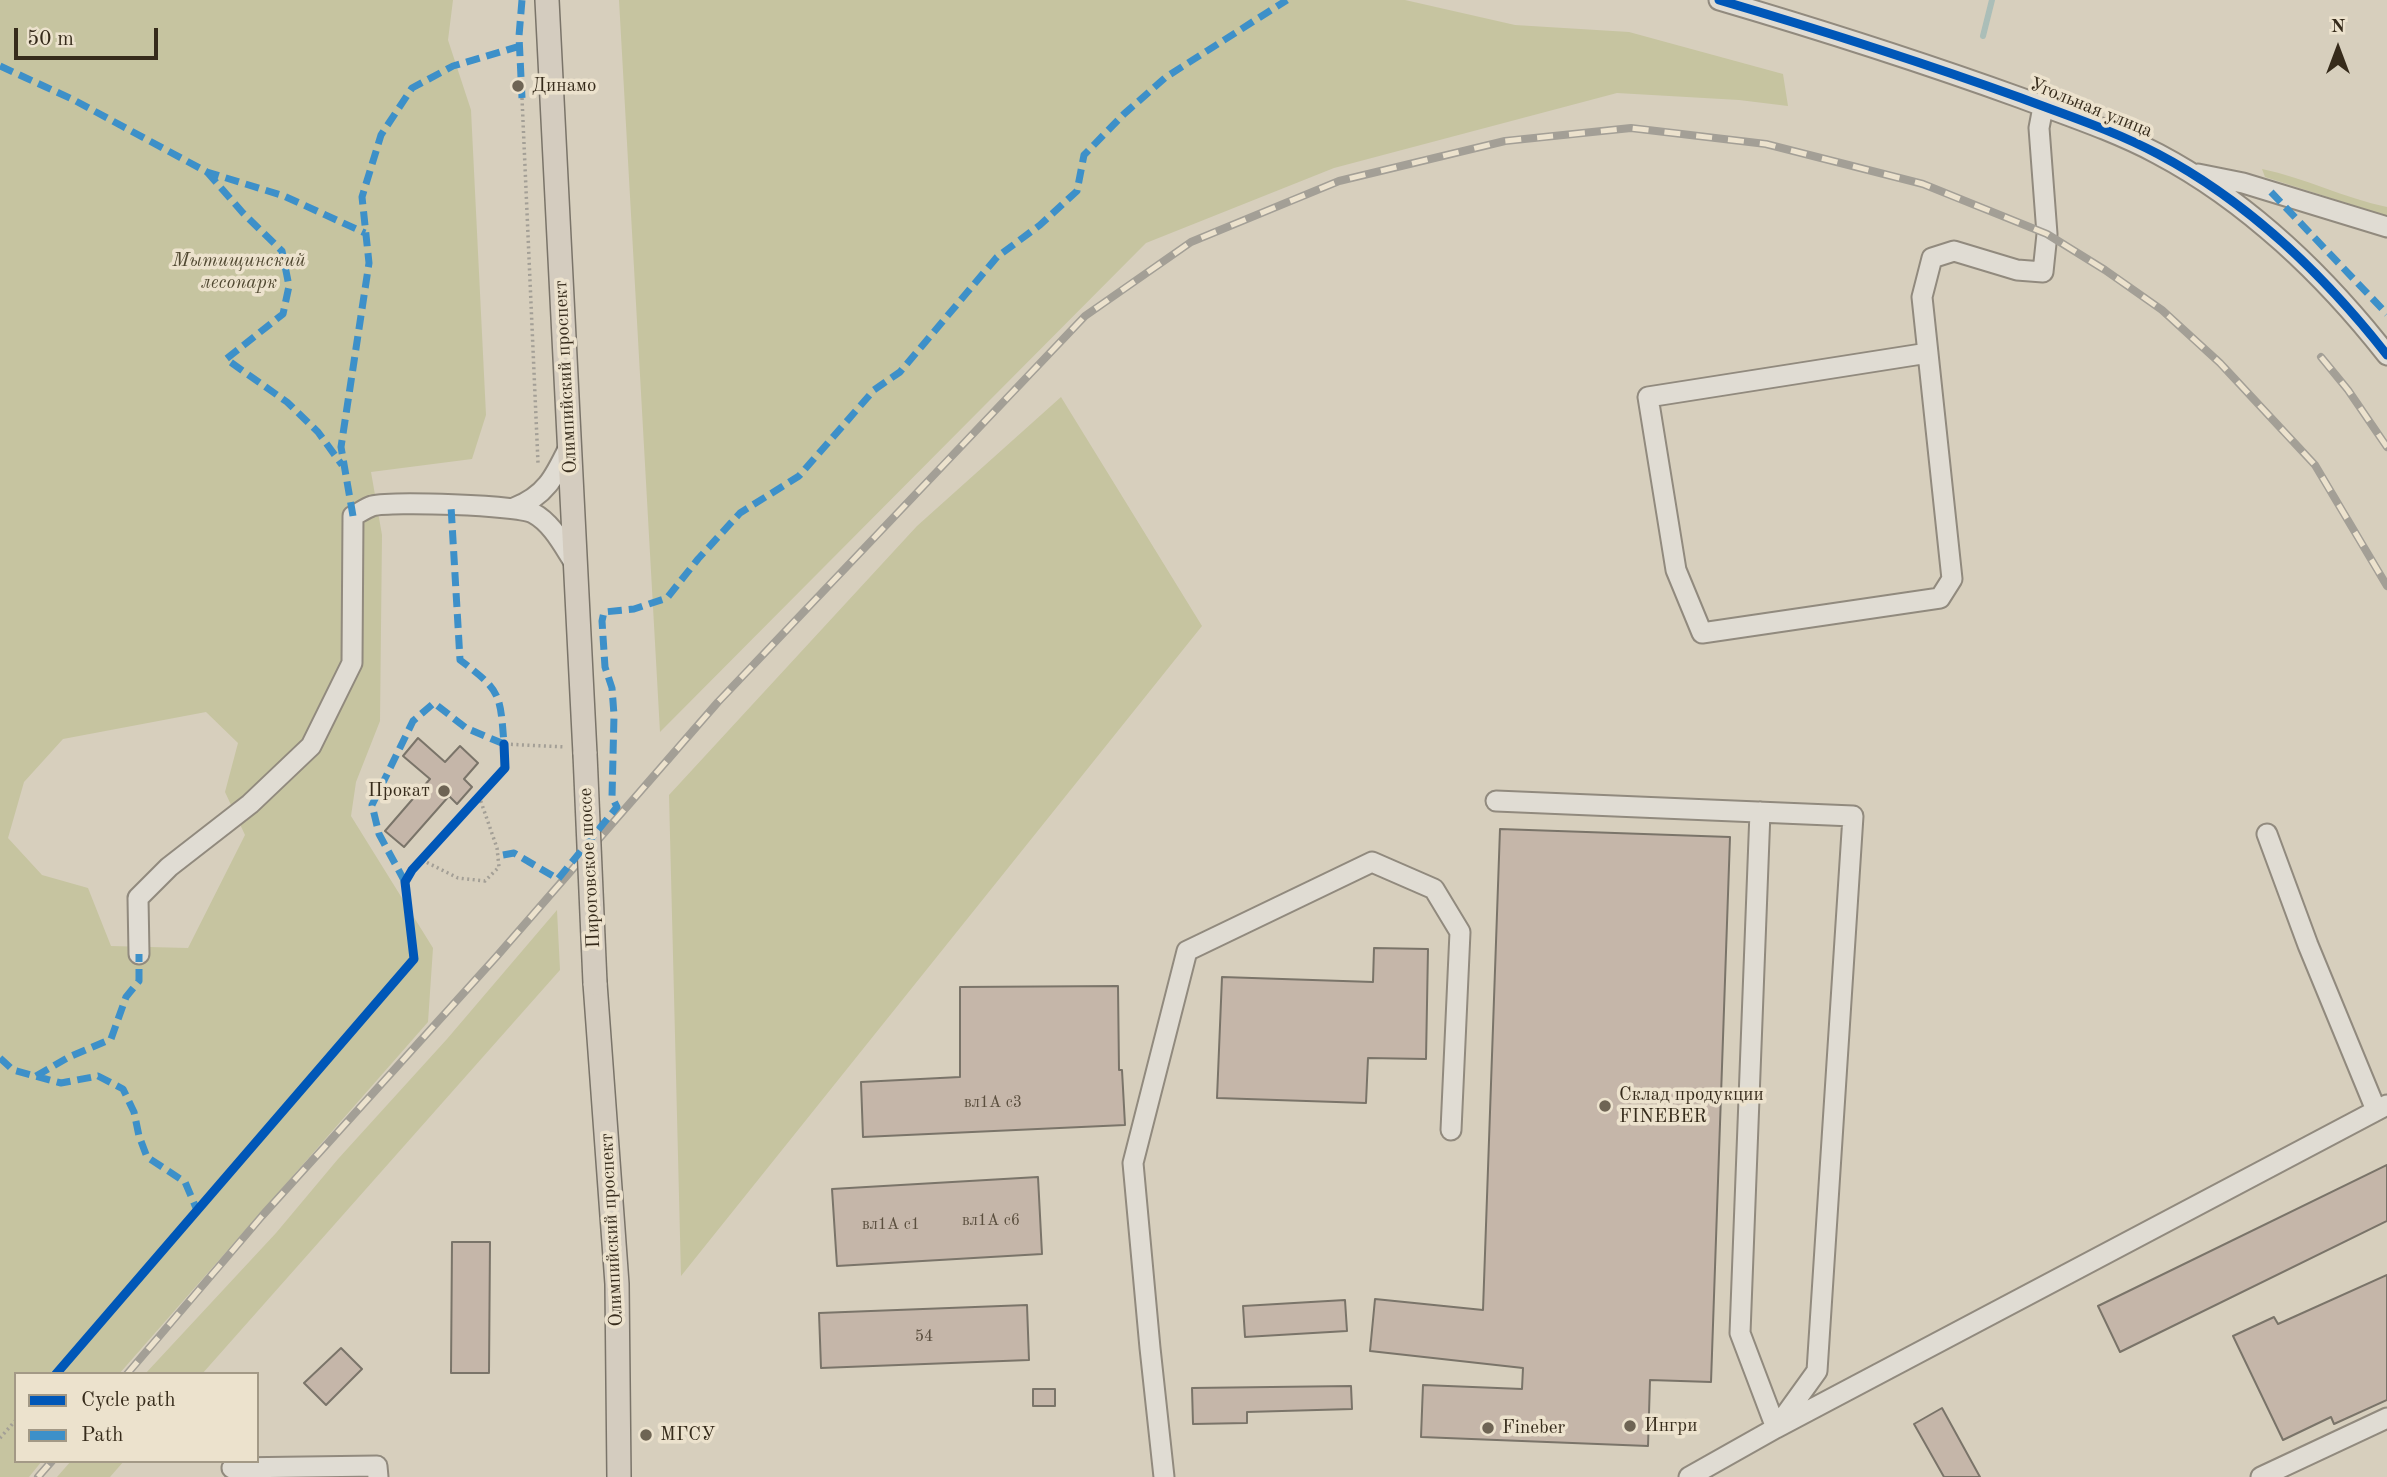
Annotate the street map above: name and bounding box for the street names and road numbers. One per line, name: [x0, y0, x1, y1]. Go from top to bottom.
street label: Угольная улица: [2026, 73, 2156, 143]
street label: Олимпийский проспект: [550, 280, 582, 474]
street label: Пироговское шоссе: [574, 787, 606, 949]
street label: Олимпийский проспект: [596, 1133, 628, 1327]

